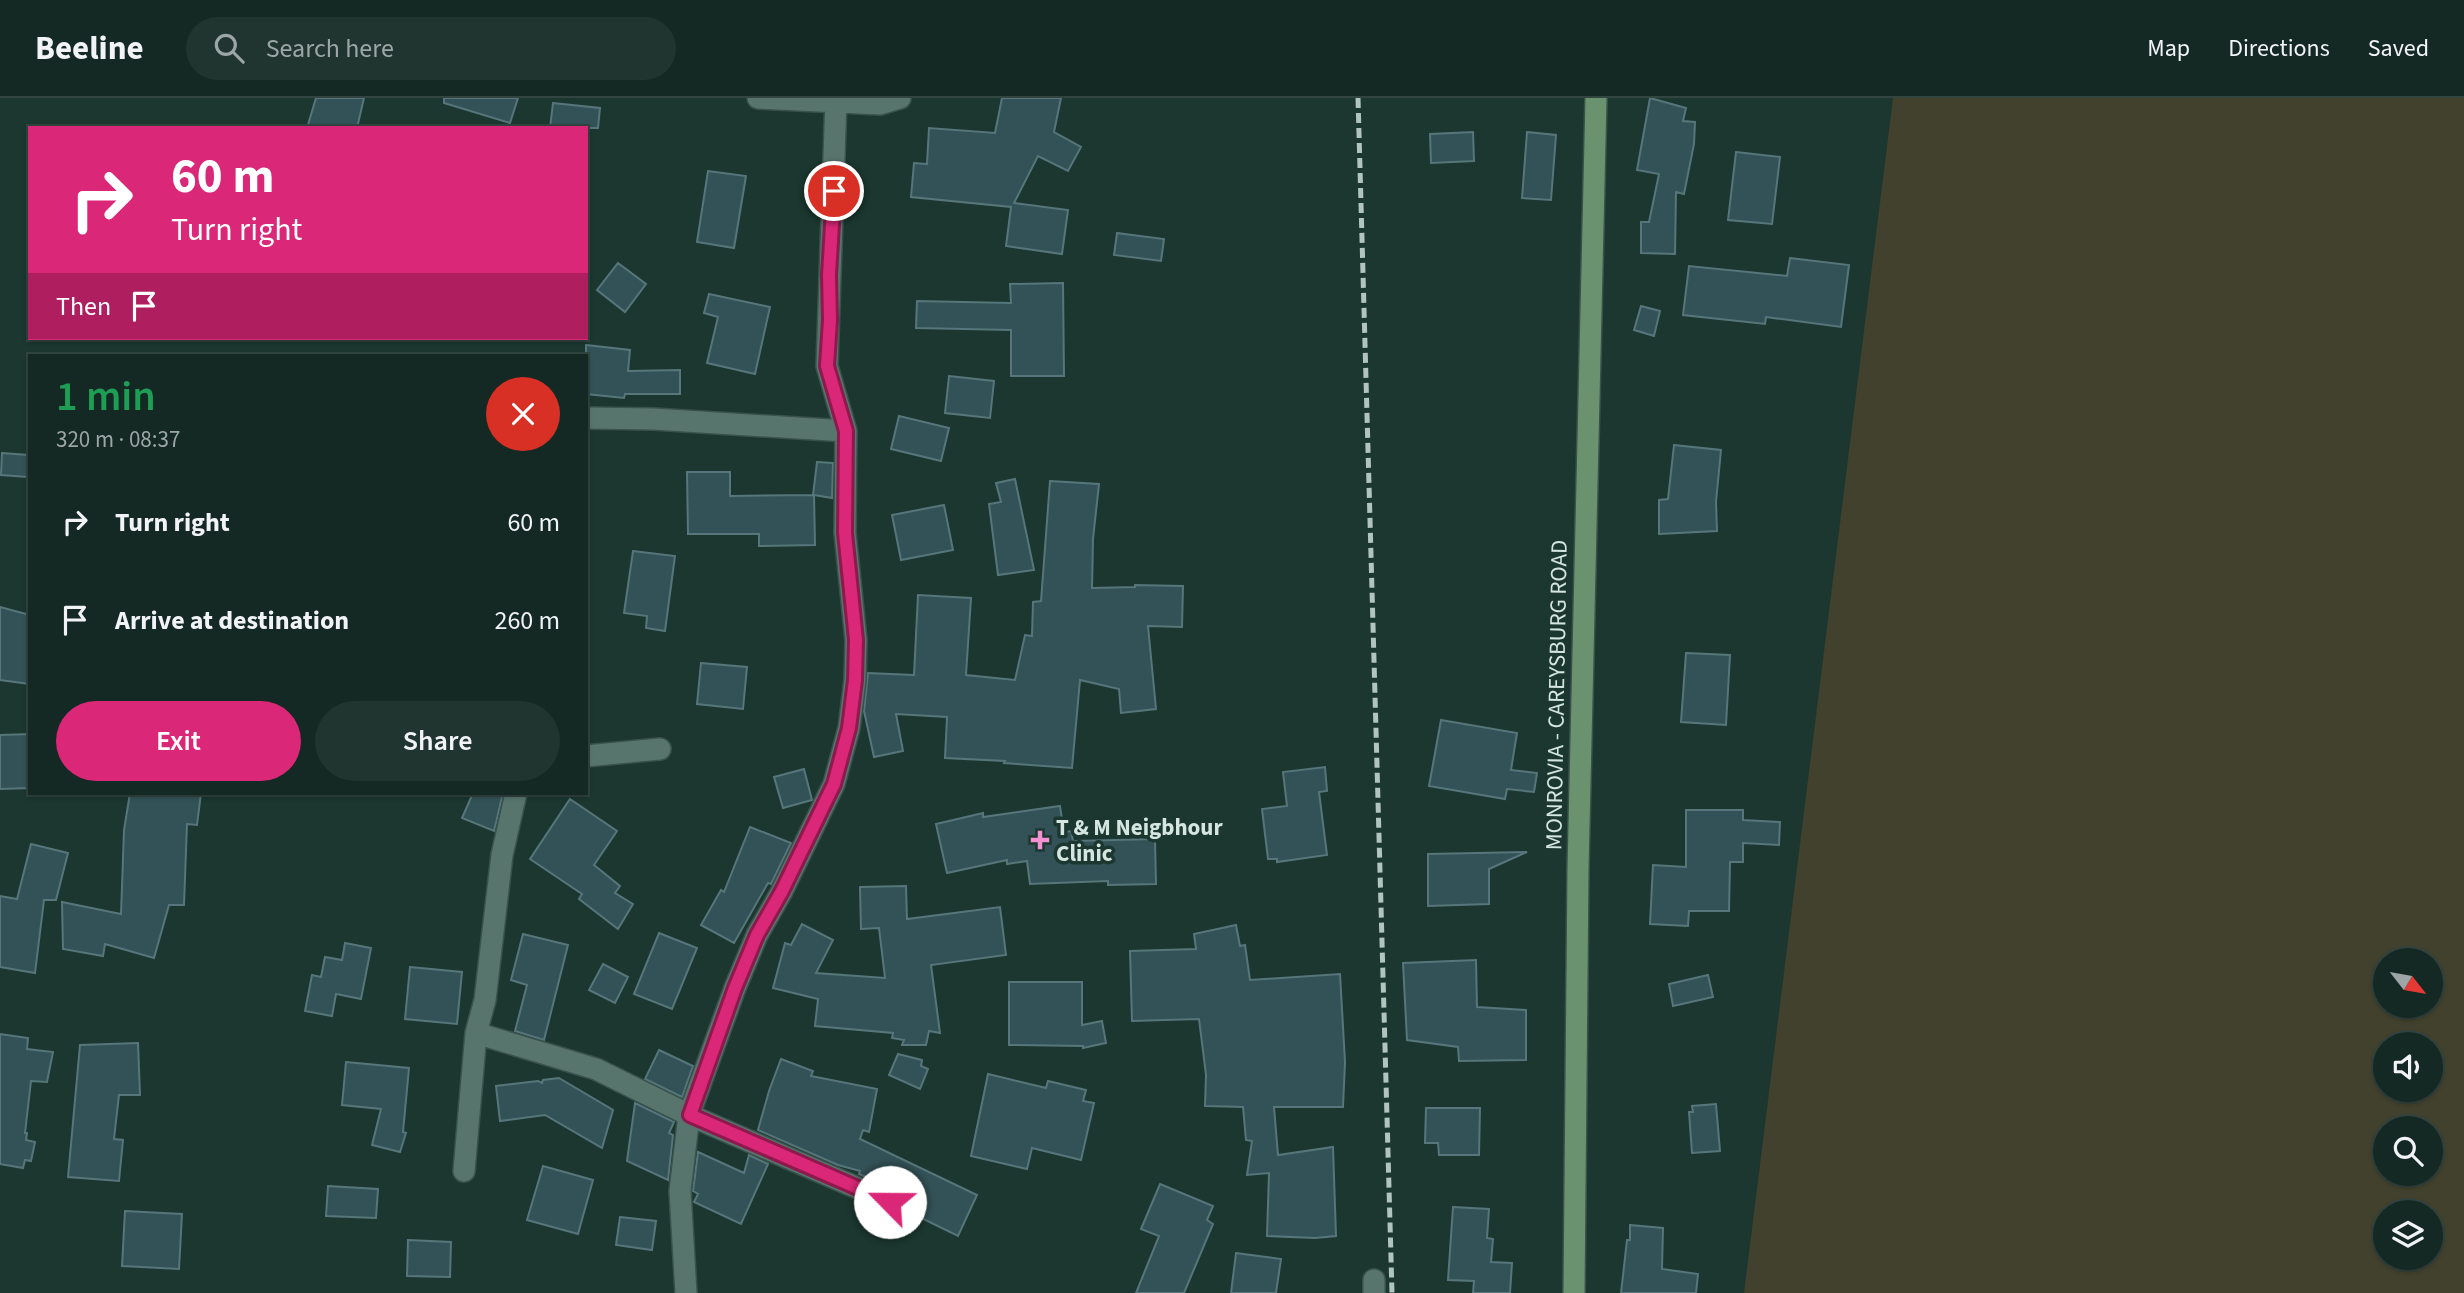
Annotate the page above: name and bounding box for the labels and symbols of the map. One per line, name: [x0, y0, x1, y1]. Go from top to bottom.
pin: [804, 161, 864, 221]
street label: MONROVIA - CAREYSBURG ROAD: [1537, 540, 1576, 850]
place label: T & M Neigbhour Clinic: [1056, 811, 1223, 870]
marker: T & M Neigbhour Clinic: [1030, 830, 1050, 850]
north arrow: [2373, 948, 2443, 1018]
position arrow: [853, 1165, 927, 1239]

